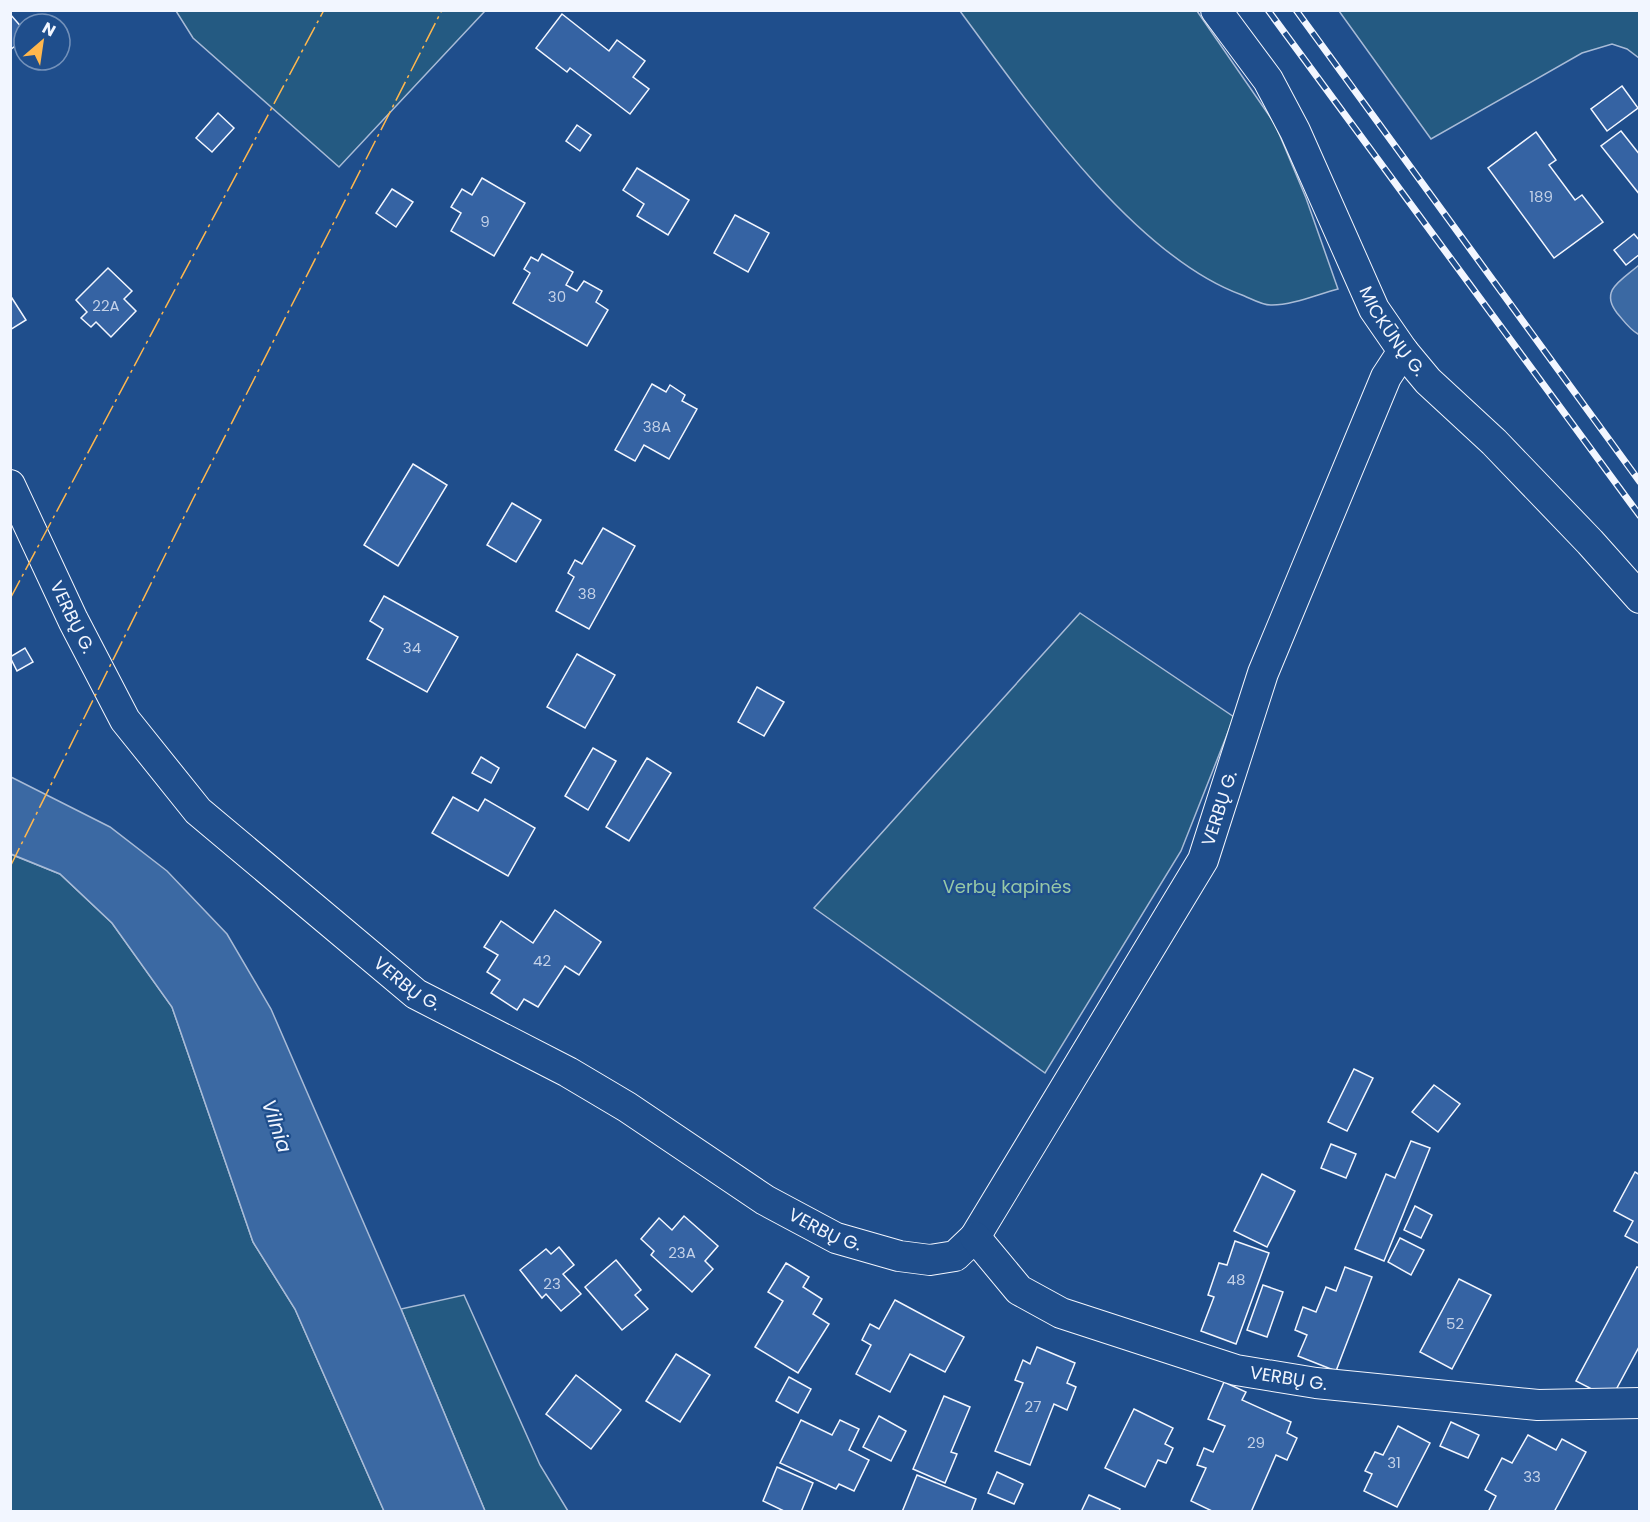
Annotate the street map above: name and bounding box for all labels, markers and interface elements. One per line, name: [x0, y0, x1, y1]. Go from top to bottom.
north arrow: [12, 12, 72, 72]
text: N: [38, 16, 60, 42]
house number: 189: [1529, 186, 1553, 207]
house number: 9: [480, 211, 490, 232]
street label: MICKŪNŲ G.: [1353, 282, 1432, 381]
house number: 30: [548, 286, 566, 307]
house number: 22A: [92, 295, 120, 316]
house number: 38A: [643, 416, 671, 437]
street label: VERBŲ G.: [44, 576, 101, 658]
house number: 38: [578, 583, 596, 604]
house number: 34: [403, 637, 421, 658]
street label: VERBŲ G.: [1195, 767, 1243, 849]
park label: Verbų kapinės: [943, 874, 1071, 899]
house number: 42: [533, 950, 551, 971]
street label: VERBŲ G.: [368, 951, 445, 1017]
water label: Vilnia: [255, 1096, 299, 1156]
street label: VERBŲ G.: [784, 1202, 864, 1257]
house number: 23A: [668, 1242, 696, 1263]
house number: 48: [1227, 1269, 1245, 1290]
house number: 23: [543, 1273, 561, 1294]
house number: 52: [1446, 1313, 1464, 1334]
street label: VERBŲ G.: [1248, 1359, 1328, 1396]
house number: 27: [1025, 1396, 1041, 1417]
house number: 29: [1247, 1432, 1265, 1453]
house number: 31: [1387, 1452, 1401, 1473]
house number: 33: [1523, 1466, 1541, 1487]

